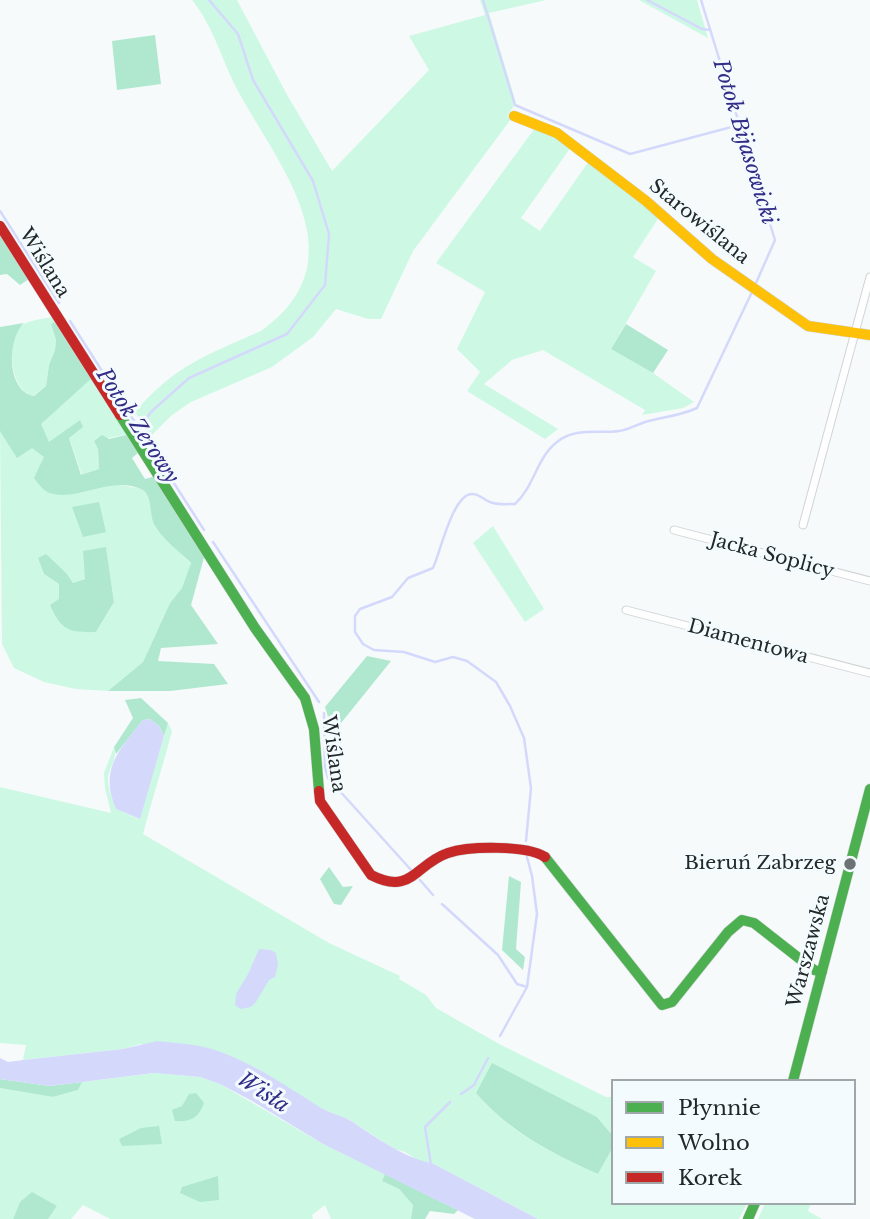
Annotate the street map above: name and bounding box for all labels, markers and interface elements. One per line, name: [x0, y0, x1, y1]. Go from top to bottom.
water label: Potok Bijasowicki: [707, 56, 781, 228]
street label: Starowiślana: [644, 175, 754, 269]
street label: Wiślana: [14, 224, 74, 302]
water label: Potok Zerowy: [90, 364, 184, 488]
street label: Jacka Soplicy: [707, 528, 837, 584]
street label: Diamentowa: [685, 615, 811, 669]
street label: Wiślana: [316, 714, 350, 794]
place label: Bieruń Zabrzeg: [684, 853, 836, 875]
marker: Bieruń Zabrzeg: [842, 856, 858, 872]
street label: Warszawska: [783, 892, 835, 1010]
water label: Wisła: [233, 1067, 293, 1119]
legend: [611, 1079, 856, 1205]
text: Płynnie: [678, 1095, 761, 1121]
text: Wolno: [678, 1130, 750, 1156]
text: Korek: [678, 1165, 742, 1191]

